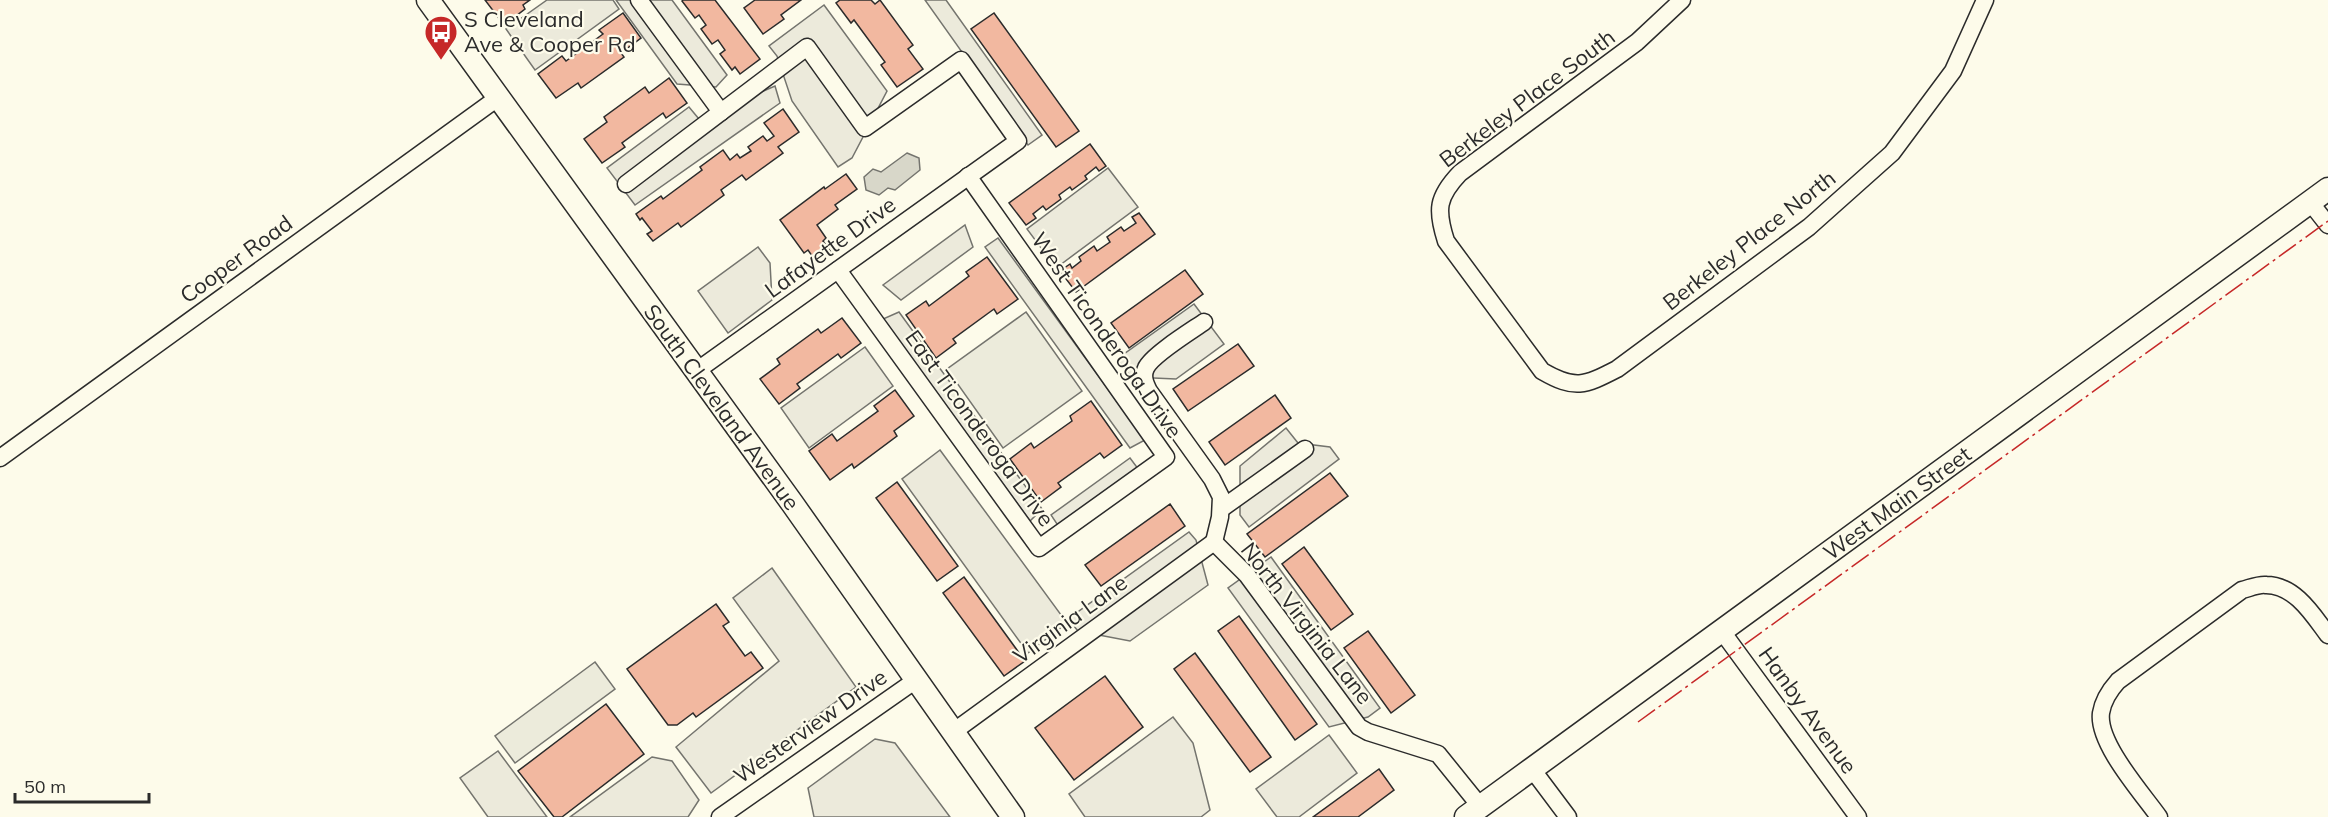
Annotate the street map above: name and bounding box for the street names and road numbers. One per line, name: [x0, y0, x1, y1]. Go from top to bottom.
street label: Berkeley Place South: [1433, 23, 1621, 173]
street label: Berkeley Place North: [1657, 164, 1841, 316]
street label: Lafayette Drive: [759, 190, 901, 304]
street label: Cooper Road: [174, 209, 298, 309]
street label: West Ticonderoga Drive: [1025, 227, 1189, 443]
street label: South Cleveland Avenue: [638, 299, 806, 515]
street label: East Ticonderoga Drive: [899, 324, 1061, 532]
street label: West Main Street: [1818, 440, 1977, 566]
street label: North Virginia Lane: [1235, 536, 1379, 710]
street label: Virginia Lane: [1008, 568, 1132, 670]
street label: Hanby Avenue: [1753, 641, 1863, 779]
street label: Westerview Drive: [728, 663, 892, 789]

